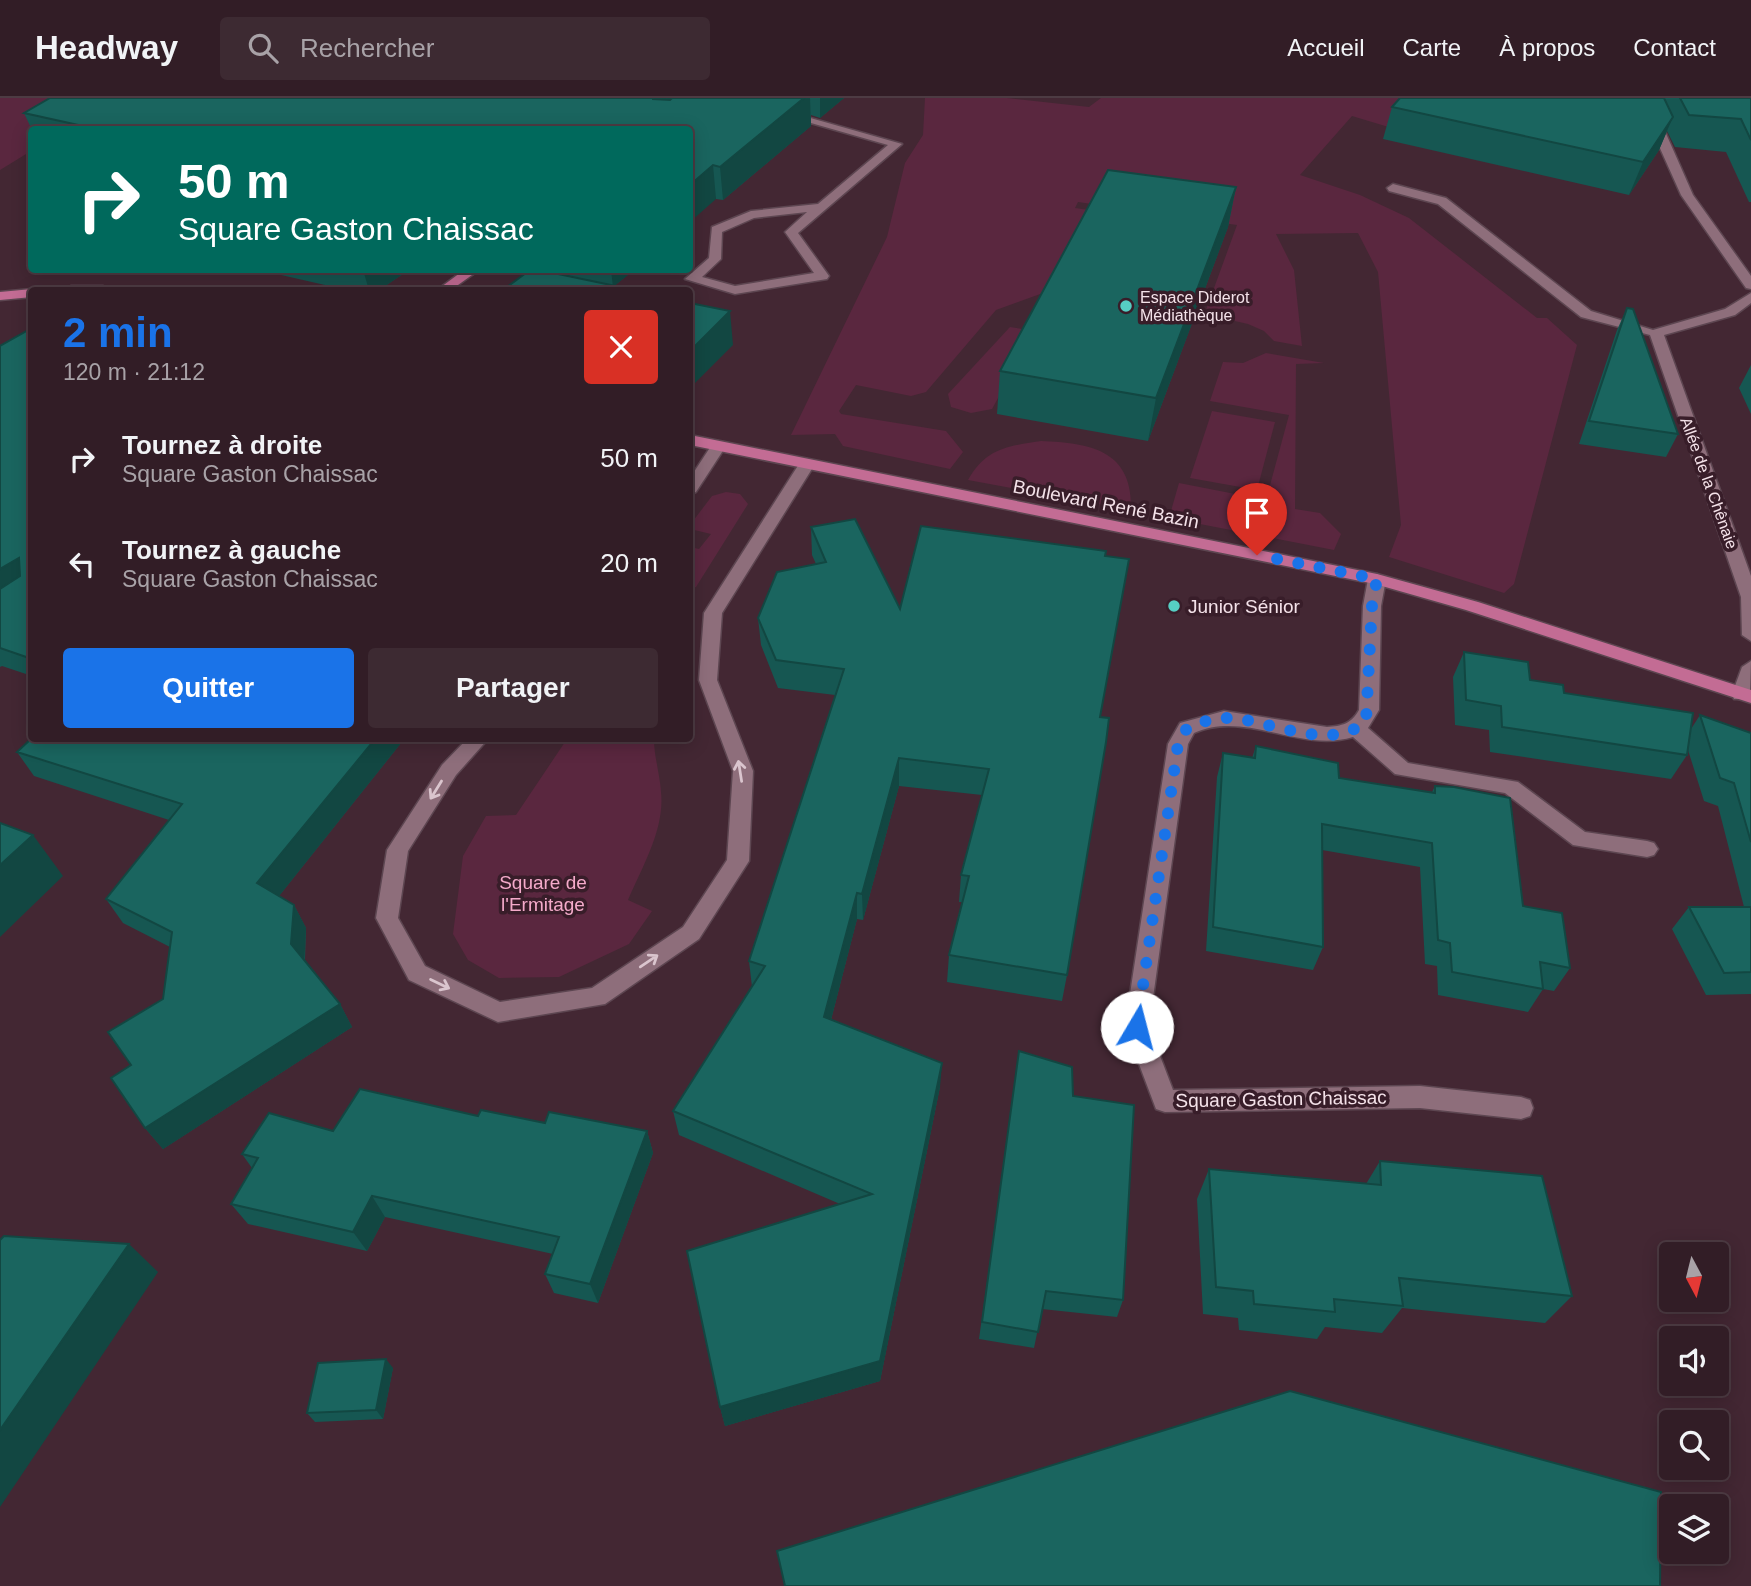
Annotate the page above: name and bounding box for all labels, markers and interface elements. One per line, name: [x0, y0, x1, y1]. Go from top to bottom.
search box: [220, 17, 710, 80]
text: Headway: [35, 29, 178, 66]
icon: search: [244, 29, 282, 67]
text: Rechercher: [300, 33, 434, 63]
text: Accueil: [1287, 34, 1365, 61]
text: Carte: [1403, 34, 1461, 61]
text: À propos: [1499, 34, 1595, 61]
text: Contact: [1633, 34, 1716, 61]
icon: right: [63, 154, 154, 245]
text: 50 m: [178, 154, 290, 208]
text: Square Gaston Chaissac: [178, 211, 534, 247]
place label: Espace Diderot Médiathèque: [1140, 289, 1250, 324]
marker: Espace Diderot Médiathèque: [1118, 298, 1134, 314]
text: 2 min: [63, 309, 173, 356]
button: close: [584, 310, 658, 384]
text: 120 m · 21:12: [63, 359, 205, 385]
street label: Allée de la Chênaie: [1677, 415, 1741, 551]
text: Tournez à droite: [122, 430, 322, 460]
icon: right: [63, 440, 101, 478]
text: 50 m: [600, 443, 658, 473]
text: Square Gaston Chaissac: [122, 461, 378, 487]
street label: Boulevard René Bazin: [1011, 476, 1201, 532]
pin: [1227, 483, 1287, 555]
icon: arrive: [1238, 494, 1276, 532]
text: Tournez à gauche: [122, 535, 341, 565]
icon: left: [63, 545, 101, 583]
text: 20 m: [600, 548, 658, 578]
text: Square Gaston Chaissac: [122, 566, 378, 592]
place label: Junior Sénior: [1188, 596, 1301, 617]
marker: Junior Sénior: [1166, 598, 1182, 614]
button: Quitter: [63, 648, 354, 728]
button: Partager: [368, 648, 658, 728]
one-way arrow: [733, 760, 746, 783]
one-way arrow: [428, 780, 442, 800]
park label: Square de l'Ermitage: [499, 872, 587, 915]
one-way arrow: [639, 954, 658, 968]
one-way arrow: [429, 978, 450, 991]
position arrow: [1100, 990, 1174, 1064]
street label: Square Gaston Chaissac: [1175, 1087, 1387, 1111]
north arrow: [1659, 1242, 1729, 1312]
map controls: [1659, 1242, 1729, 1564]
button: sound: [1659, 1326, 1729, 1396]
button: search: [1659, 1410, 1729, 1480]
button: layers: [1659, 1494, 1729, 1564]

